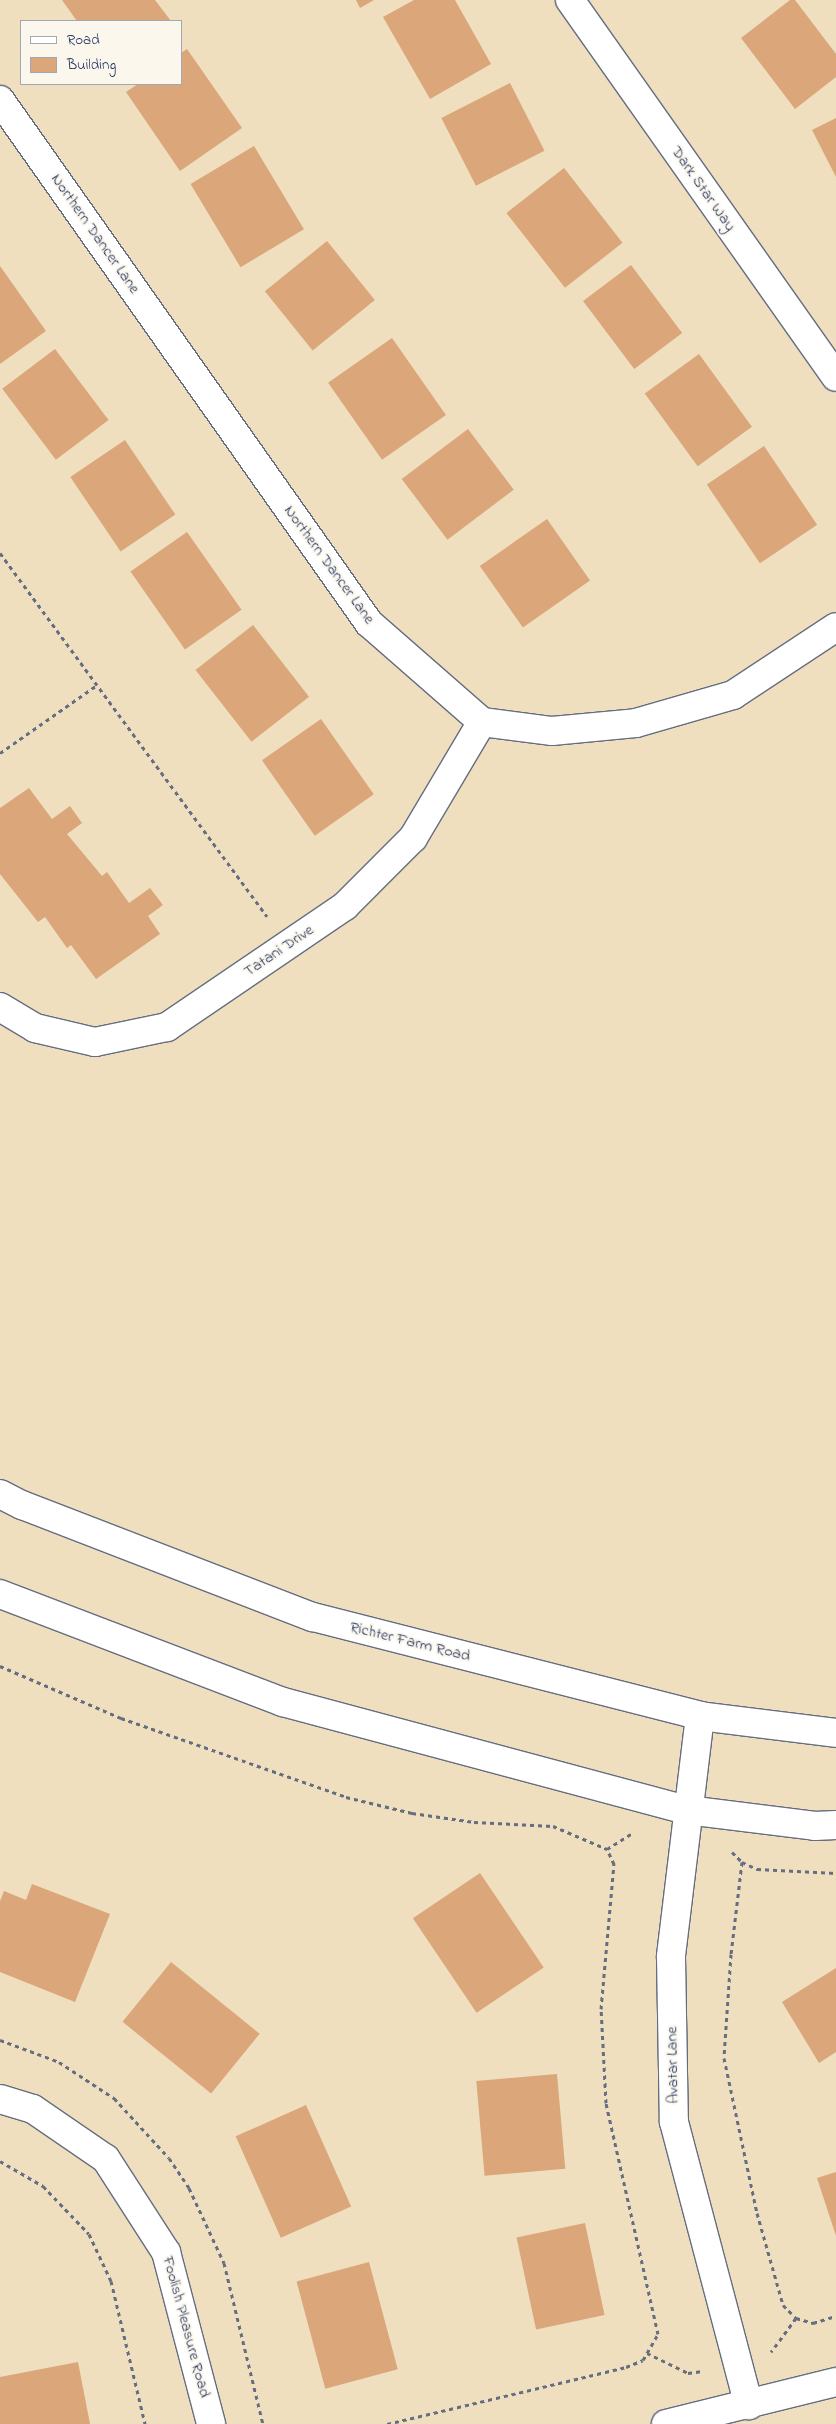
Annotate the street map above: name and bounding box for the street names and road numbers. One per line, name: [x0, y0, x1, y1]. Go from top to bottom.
street label: Dark Star Way: [667, 143, 739, 235]
street label: Northern Dancer Lane: [46, 170, 144, 298]
street label: Northern Dancer Lane: [279, 502, 379, 628]
street label: Tatani Drive: [240, 921, 318, 981]
street label: Richter Farm Road: [348, 1618, 472, 1666]
street label: Avatar Lane: [663, 2026, 683, 2104]
street label: Foolish Pleasure Road: [158, 2254, 214, 2400]

